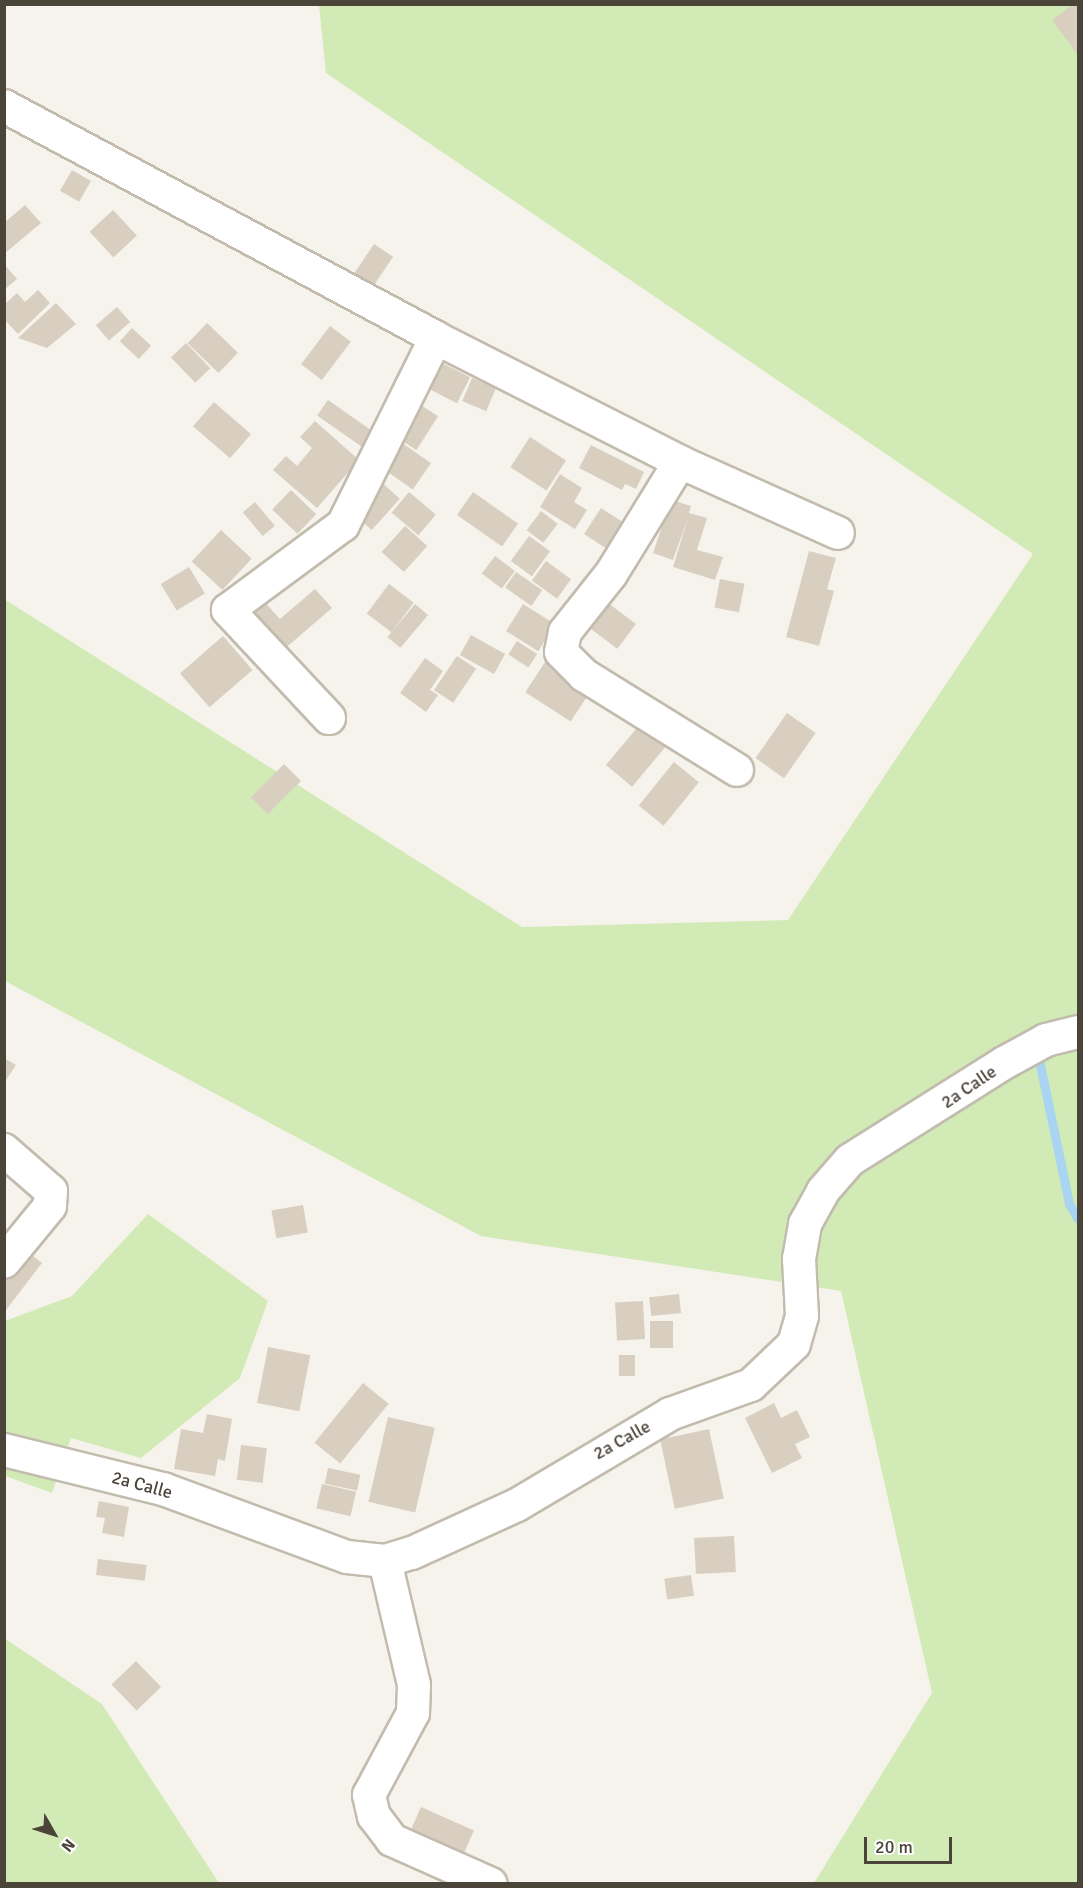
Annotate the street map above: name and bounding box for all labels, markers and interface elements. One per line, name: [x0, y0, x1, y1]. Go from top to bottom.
street label: 2a Calle: [937, 1061, 1001, 1113]
street label: 2a Calle: [590, 1416, 654, 1464]
street label: 2a Calle: [109, 1467, 175, 1503]
north arrow: [24, 1804, 84, 1864]
scale bar: [867, 1825, 956, 1863]
text: N: [57, 1835, 79, 1856]
text: 20 m: [875, 1836, 913, 1858]

